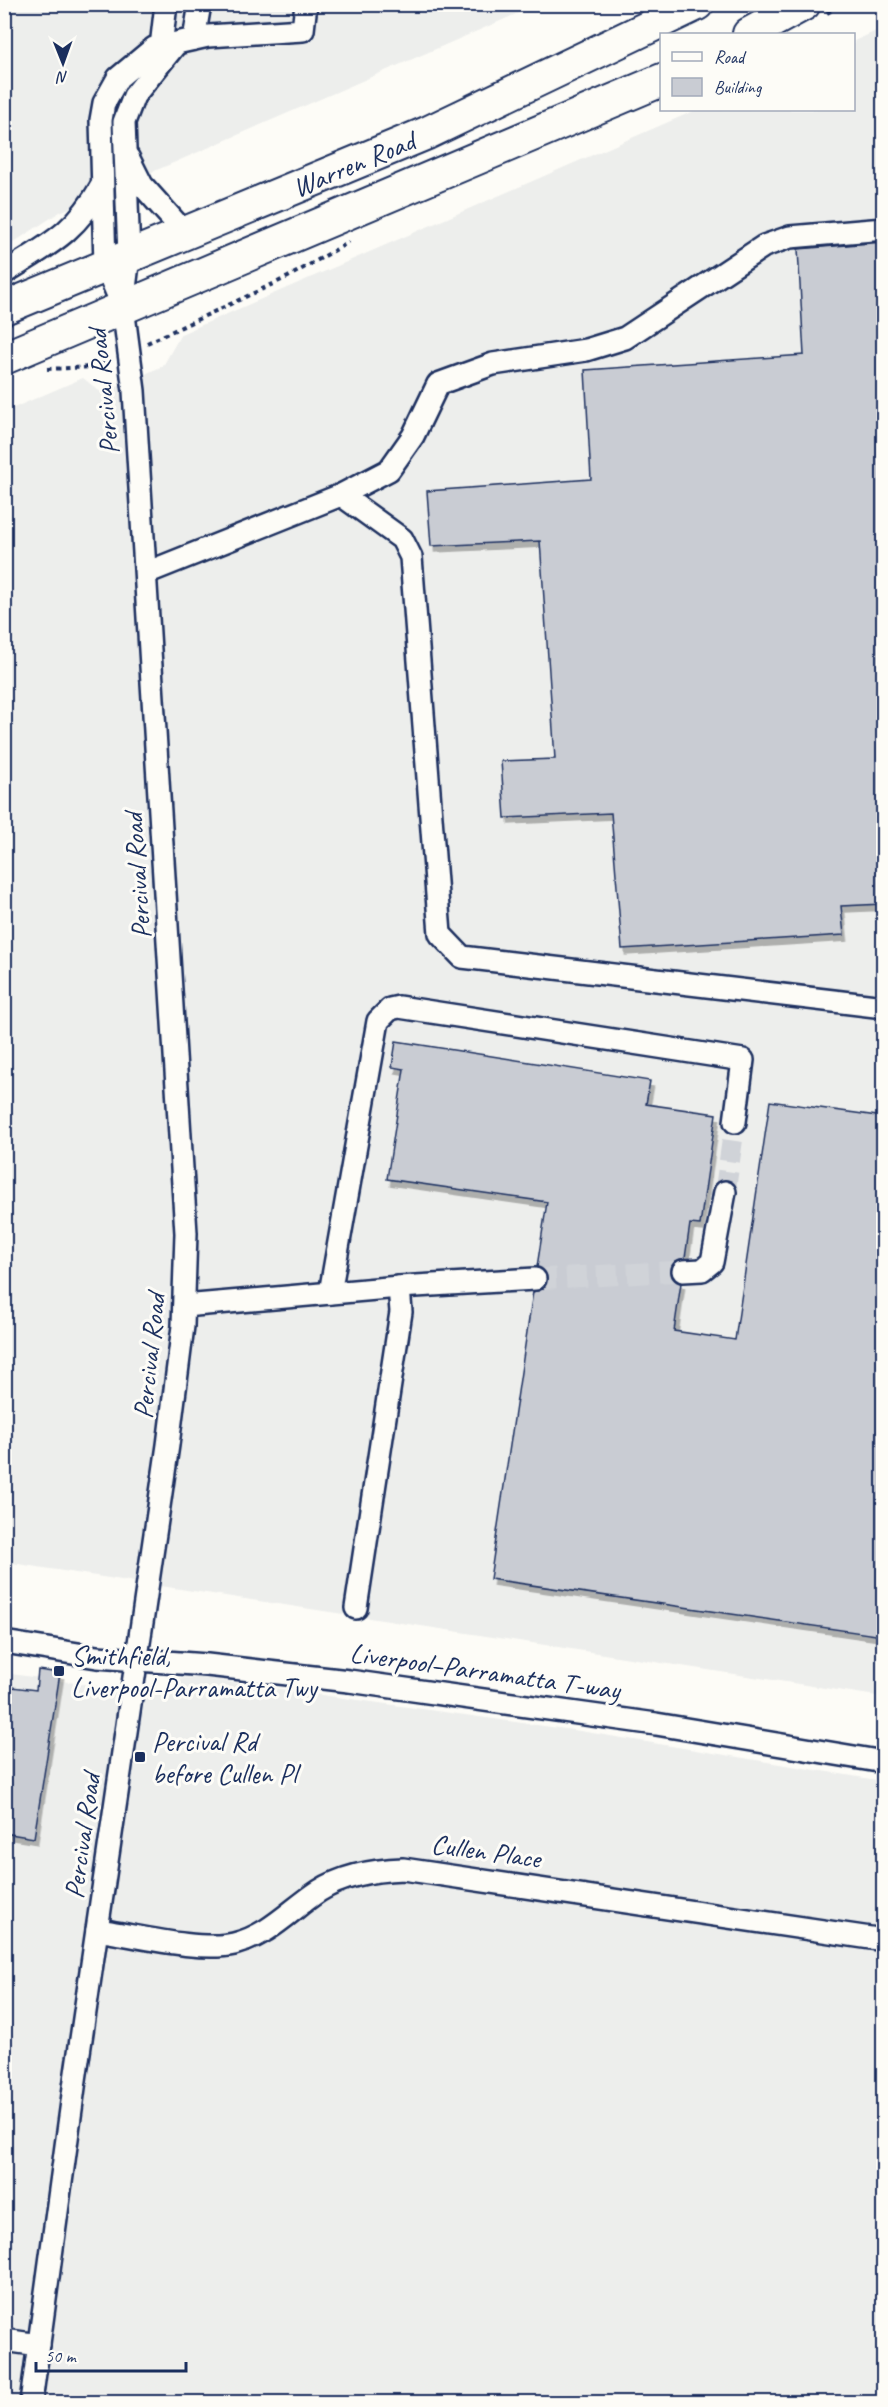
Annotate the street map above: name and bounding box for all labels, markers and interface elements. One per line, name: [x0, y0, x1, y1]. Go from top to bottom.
north arrow: [33, 33, 93, 93]
legend: [660, 33, 855, 111]
text: Road: [714, 46, 747, 68]
text: N: [55, 67, 68, 87]
text: Building: [714, 76, 763, 98]
street label: Warren Road: [287, 121, 423, 204]
street label: Percival Road: [79, 324, 127, 456]
street label: Percival Road: [115, 808, 159, 940]
street label: Percival Road: [125, 1288, 173, 1420]
street label: Liverpool–Parramatta T-way: [348, 1635, 625, 1708]
place label: Smithfield, Liverpool-Parramatta Twy: [71, 1638, 319, 1705]
marker: Smithfield, Liverpool-Parramatta Twy: [52, 1664, 66, 1678]
place label: Percival Rd before Cullen Pl: [152, 1724, 302, 1791]
marker: Percival Rd before Cullen Pl: [133, 1750, 147, 1764]
street label: Percival Road: [56, 1767, 109, 1901]
street label: Cullen Place: [429, 1826, 545, 1876]
scale bar: [36, 2335, 186, 2373]
text: 50 m: [45, 2345, 78, 2367]

